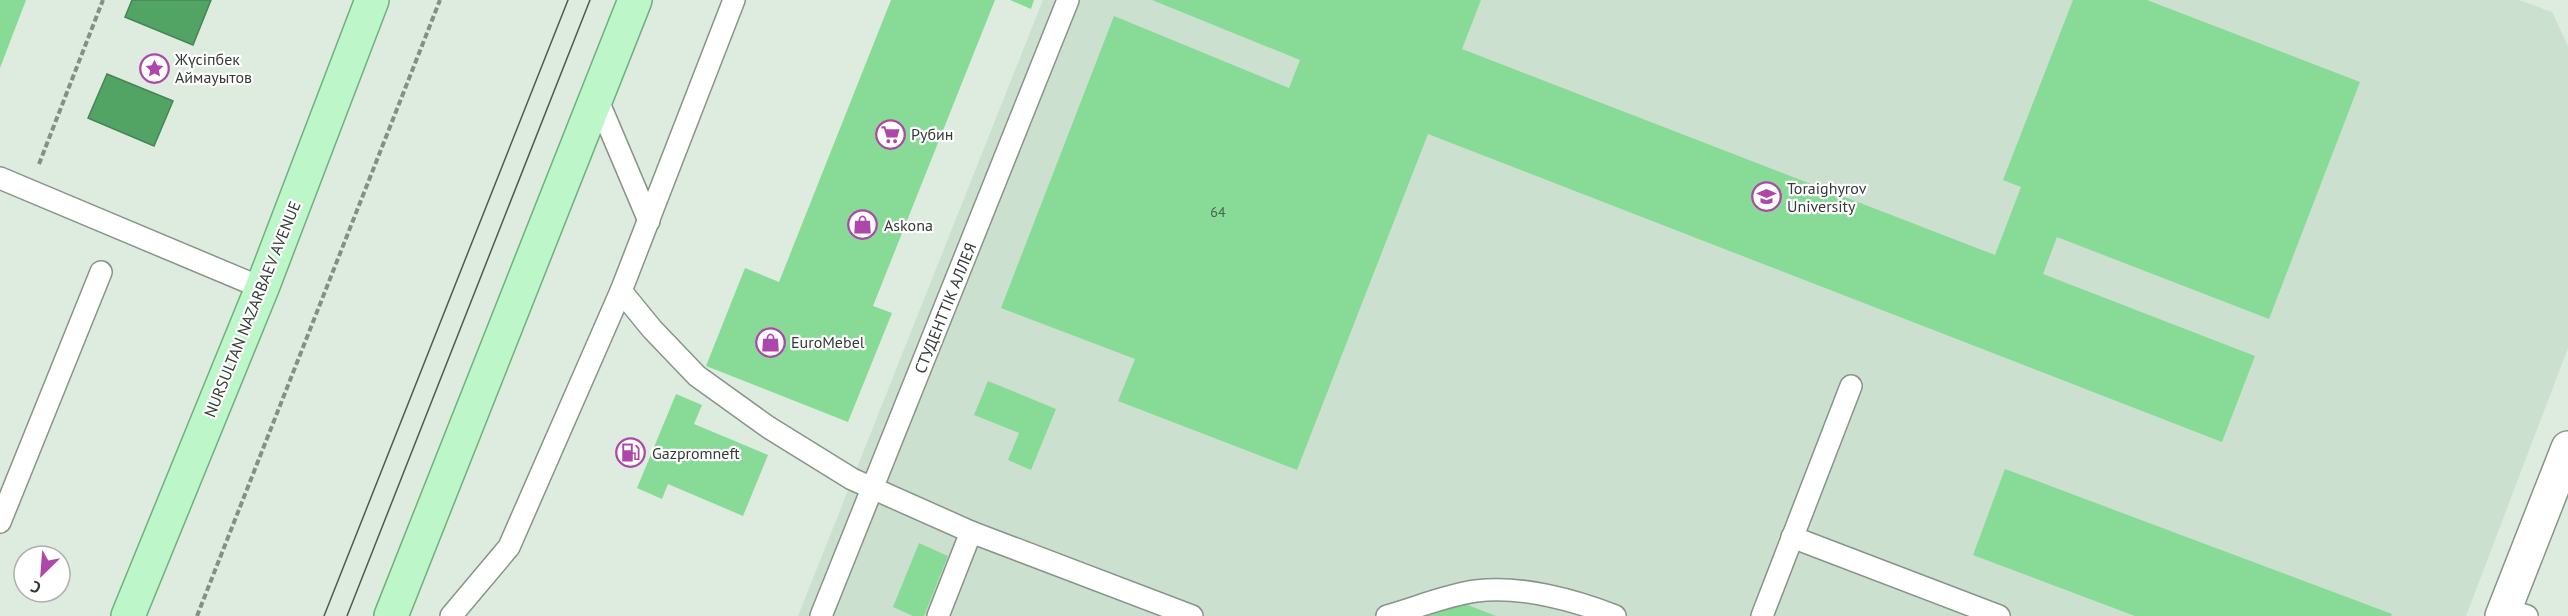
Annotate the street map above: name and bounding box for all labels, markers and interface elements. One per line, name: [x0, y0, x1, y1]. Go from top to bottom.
place label: Жүсіпбек Аймауытов: [174, 49, 252, 87]
place icon: Жүсіпбек Аймауытов: [138, 52, 170, 84]
supermarket icon: Рубин: [874, 118, 906, 150]
place label: Рубин: [911, 124, 953, 144]
place label: Toraighyrov University: [1787, 178, 1867, 216]
school or university icon: Toraighyrov University: [1750, 181, 1782, 213]
street label: NURSULTAN NAZARBAEV AVENUE: [199, 198, 305, 420]
house number: 64: [1210, 203, 1226, 221]
shop icon: Askona: [847, 209, 879, 241]
place label: Askona: [884, 215, 933, 235]
street label: СТУДЕНТТІК АЛЛЕЯ: [910, 240, 980, 376]
shop icon: EuroMebel: [754, 326, 786, 358]
place label: EuroMebel: [791, 332, 865, 352]
fuel station icon: Gazpromneft: [615, 437, 647, 469]
place label: Gazpromneft: [652, 443, 740, 463]
north arrow: [12, 544, 72, 604]
text: С: [27, 577, 44, 599]

